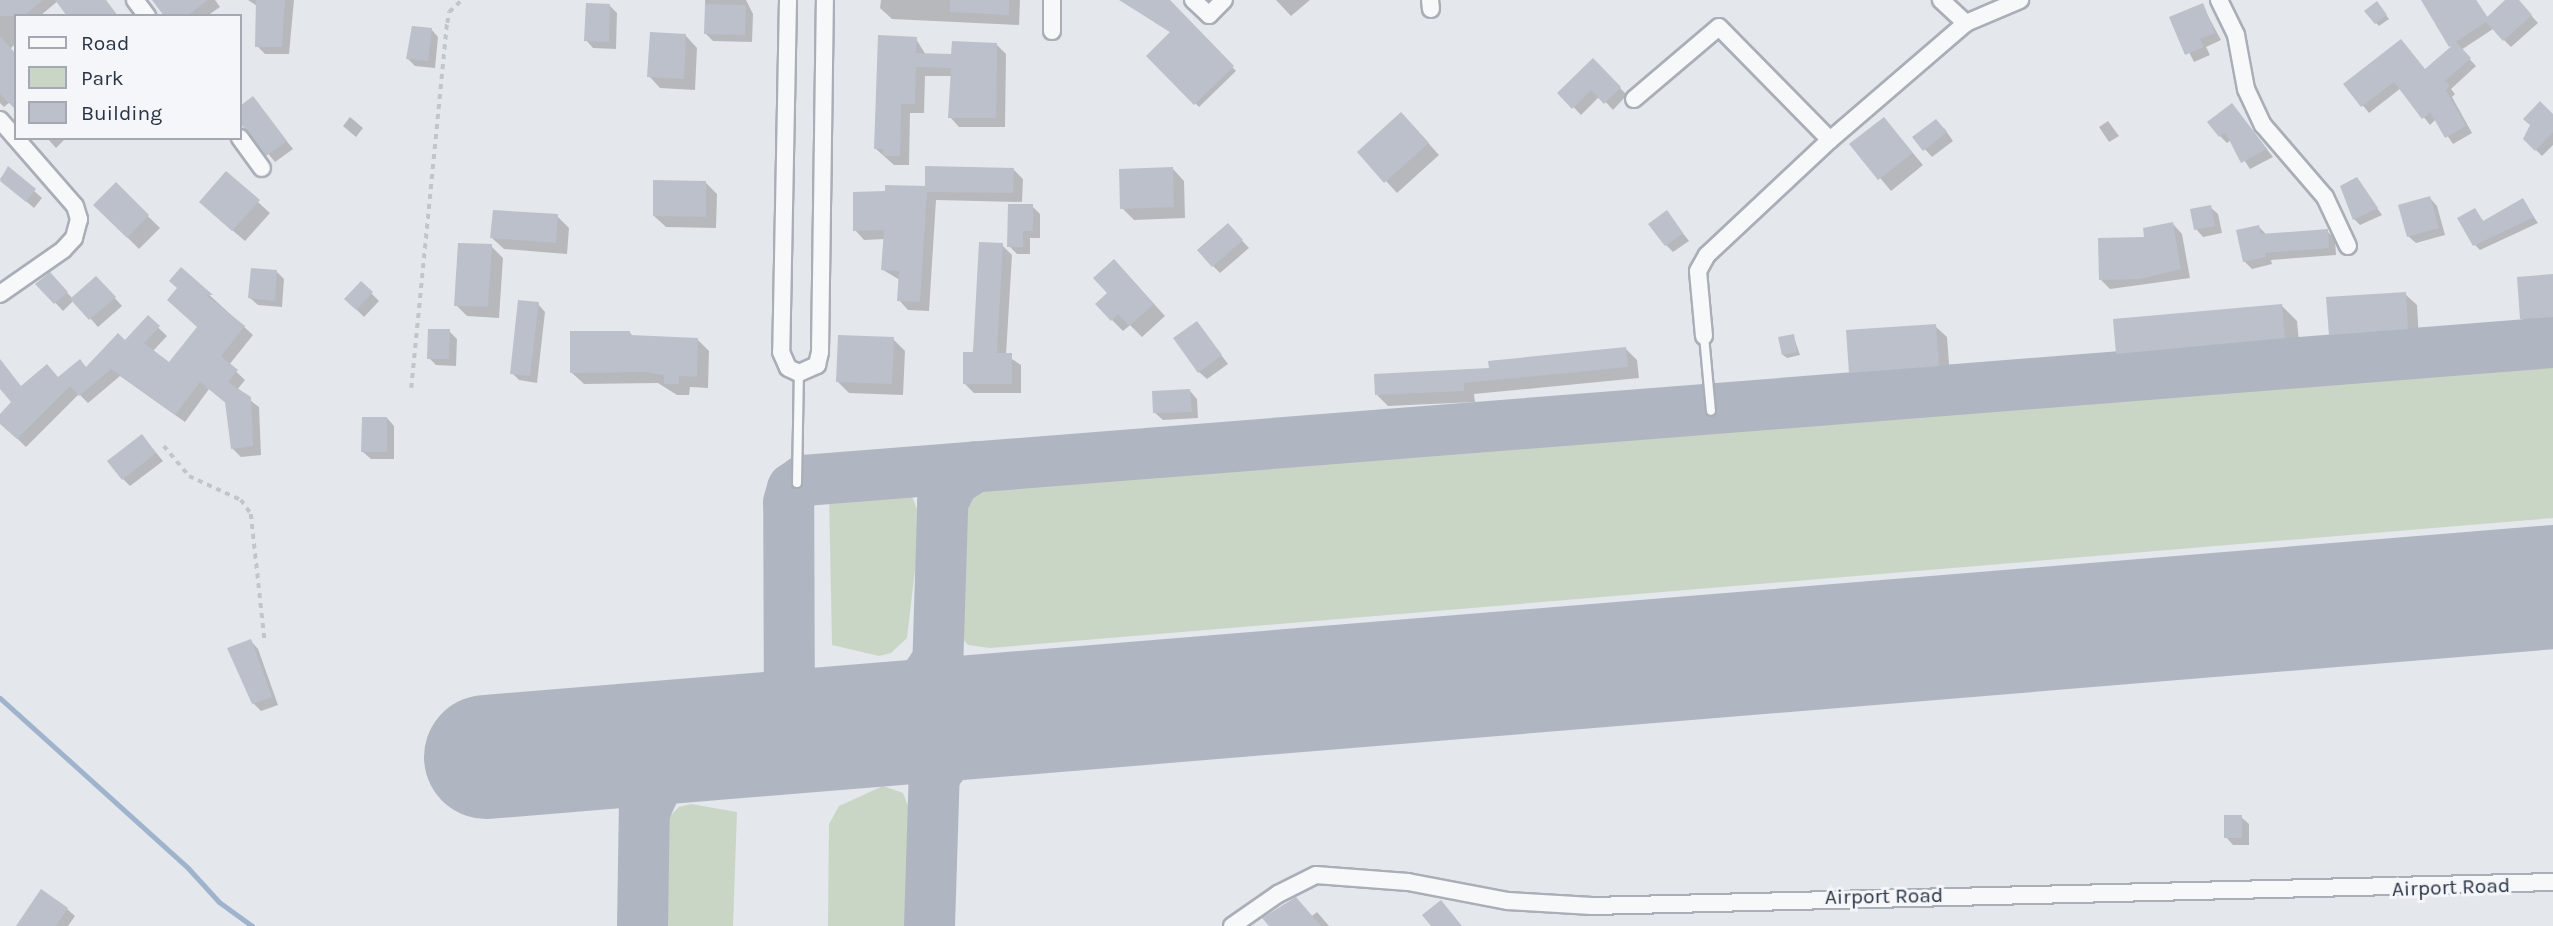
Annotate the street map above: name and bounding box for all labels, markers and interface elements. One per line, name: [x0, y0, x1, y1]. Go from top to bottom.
legend: [14, 14, 242, 140]
text: Road: [81, 31, 129, 55]
text: Park: [81, 66, 124, 90]
text: Building: [81, 101, 162, 125]
street label: Airport Road: [2391, 872, 2511, 902]
street label: Airport Road: [1825, 882, 1943, 910]

